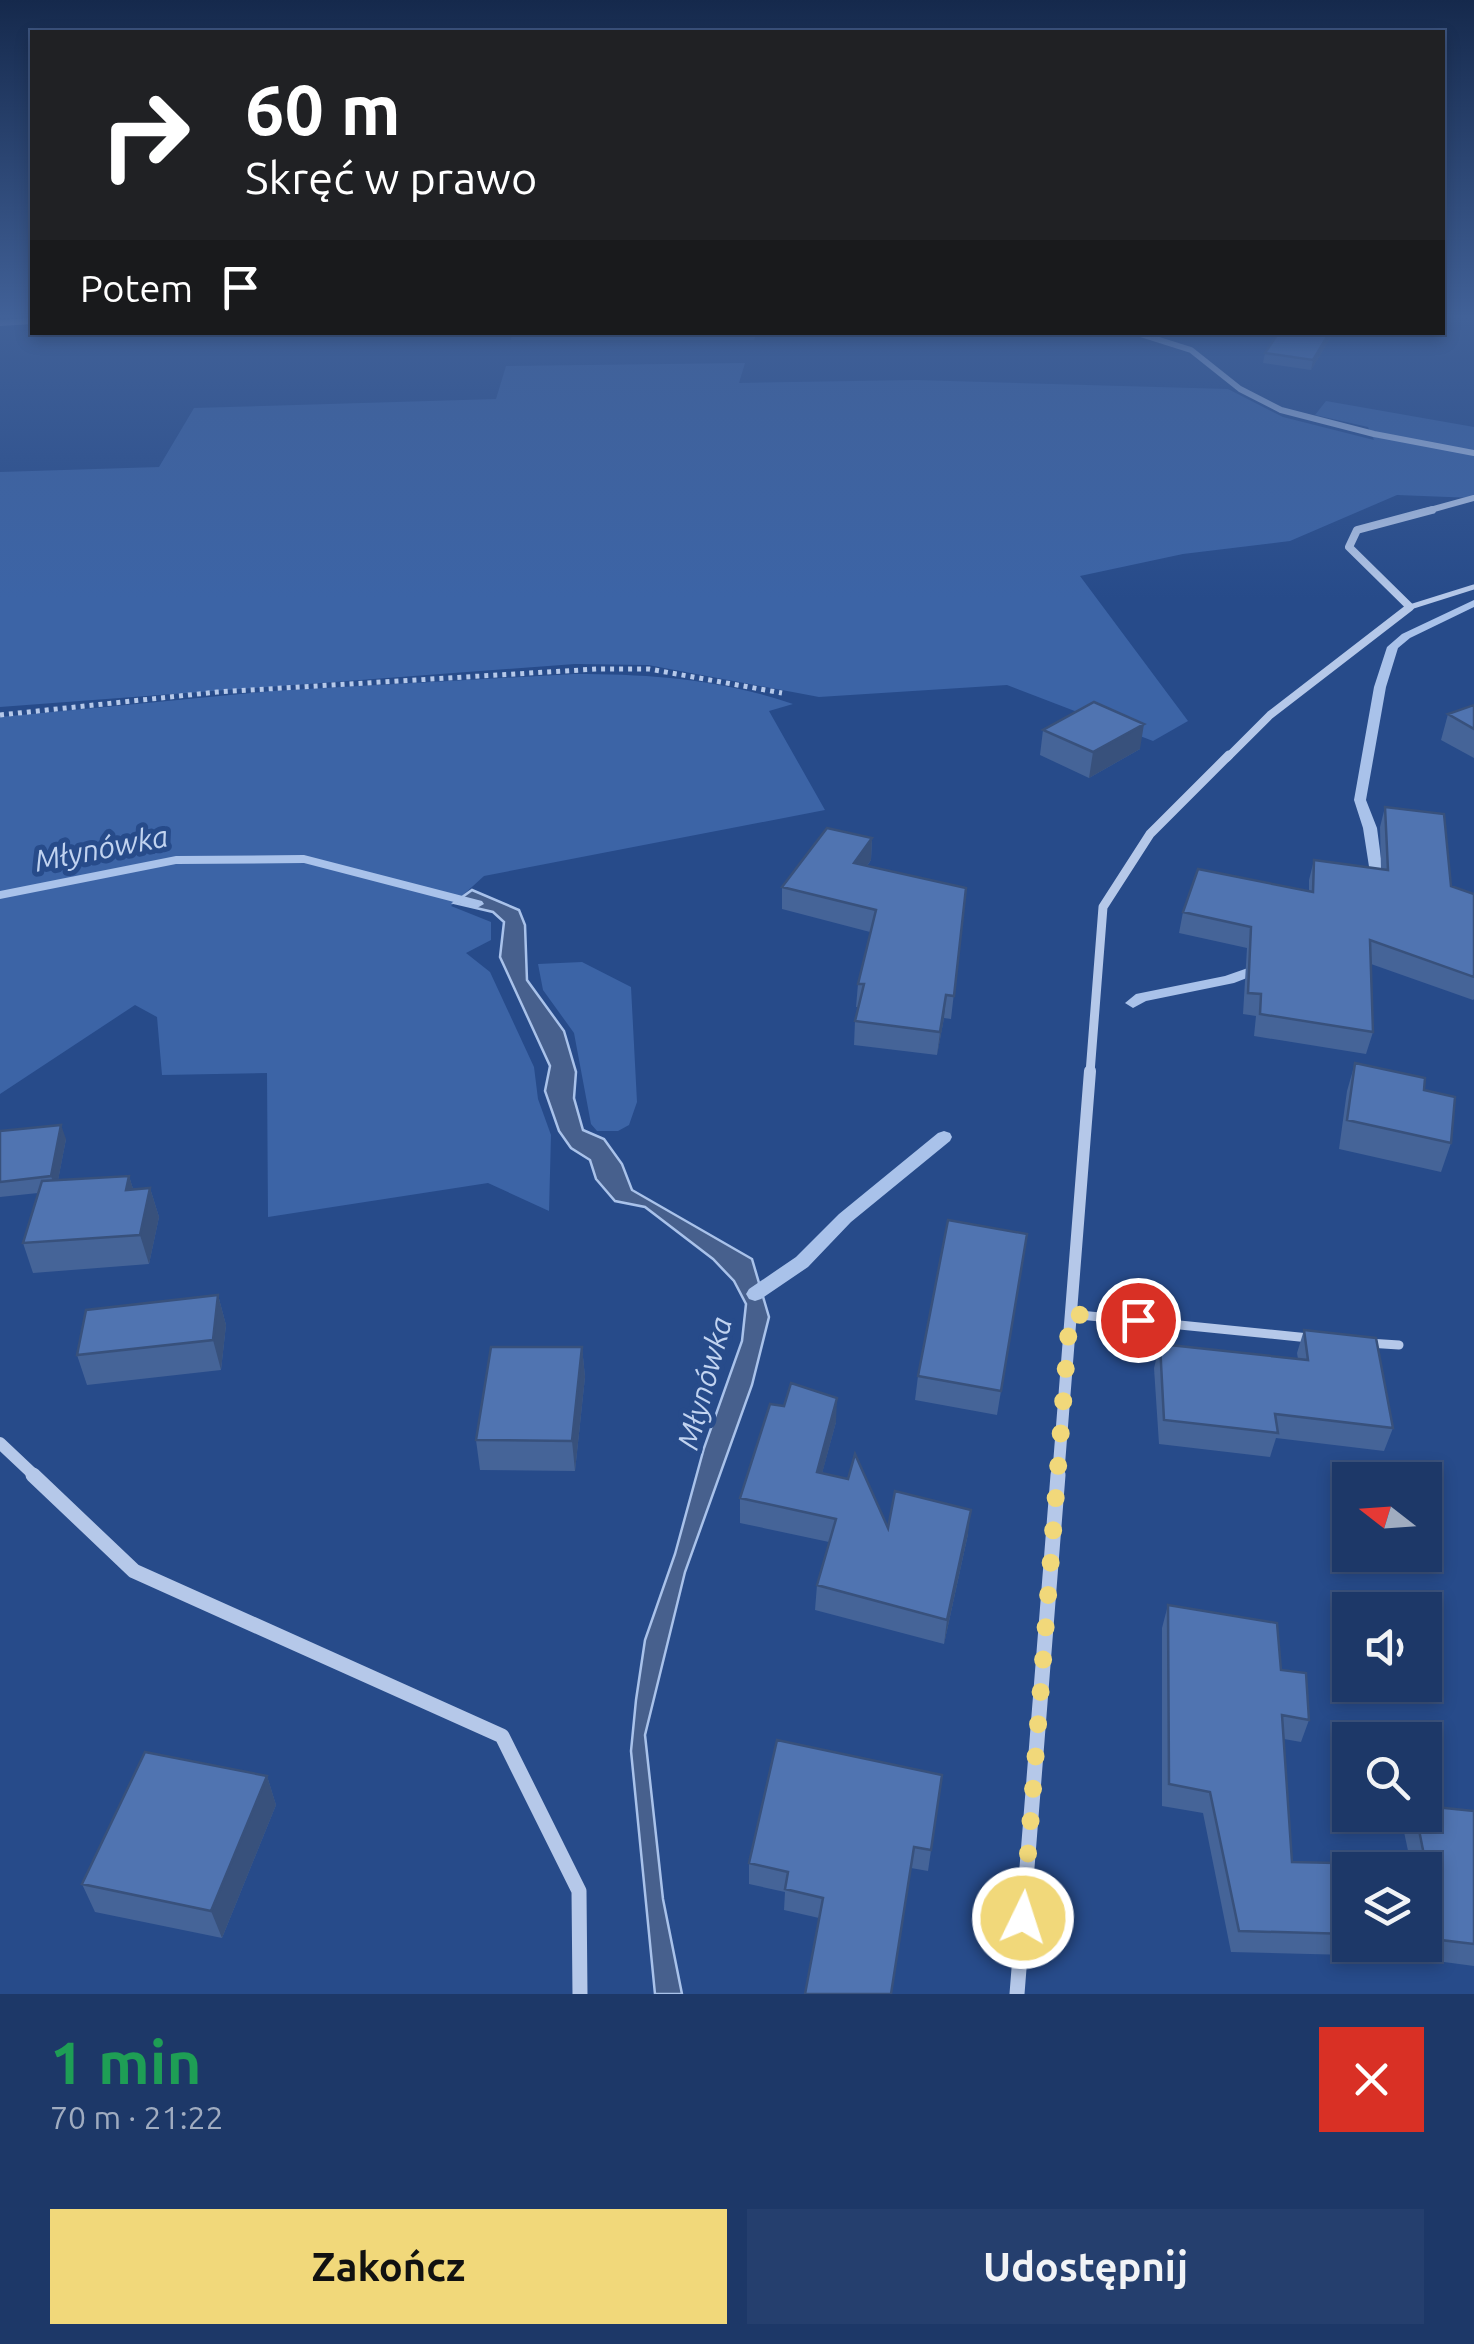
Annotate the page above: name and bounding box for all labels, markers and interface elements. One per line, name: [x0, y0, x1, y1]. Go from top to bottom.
icon: right: [80, 70, 210, 200]
text: 60 m: [245, 70, 401, 148]
text: Skręć w prawo: [245, 152, 537, 203]
icon: arrive: [213, 260, 268, 315]
text: Potem: [80, 267, 193, 309]
water label: Młynówka: [31, 818, 171, 878]
pin: [1096, 1278, 1181, 1363]
icon: arrive: [1111, 1293, 1166, 1348]
water label: Młynówka: [670, 1313, 738, 1453]
north arrow: [1332, 1462, 1442, 1572]
map controls: [1332, 1462, 1442, 1962]
button: sound: [1332, 1592, 1442, 1702]
button: search: [1332, 1722, 1442, 1832]
button: layers: [1332, 1852, 1442, 1962]
position arrow: [971, 1866, 1075, 1970]
button: close: [1319, 2027, 1424, 2132]
text: 1 min: [50, 2028, 202, 2095]
text: 70 m · 21:22: [50, 2099, 224, 2135]
button: Zakończ: [50, 2209, 727, 2324]
button: Udostępnij: [747, 2209, 1424, 2324]

